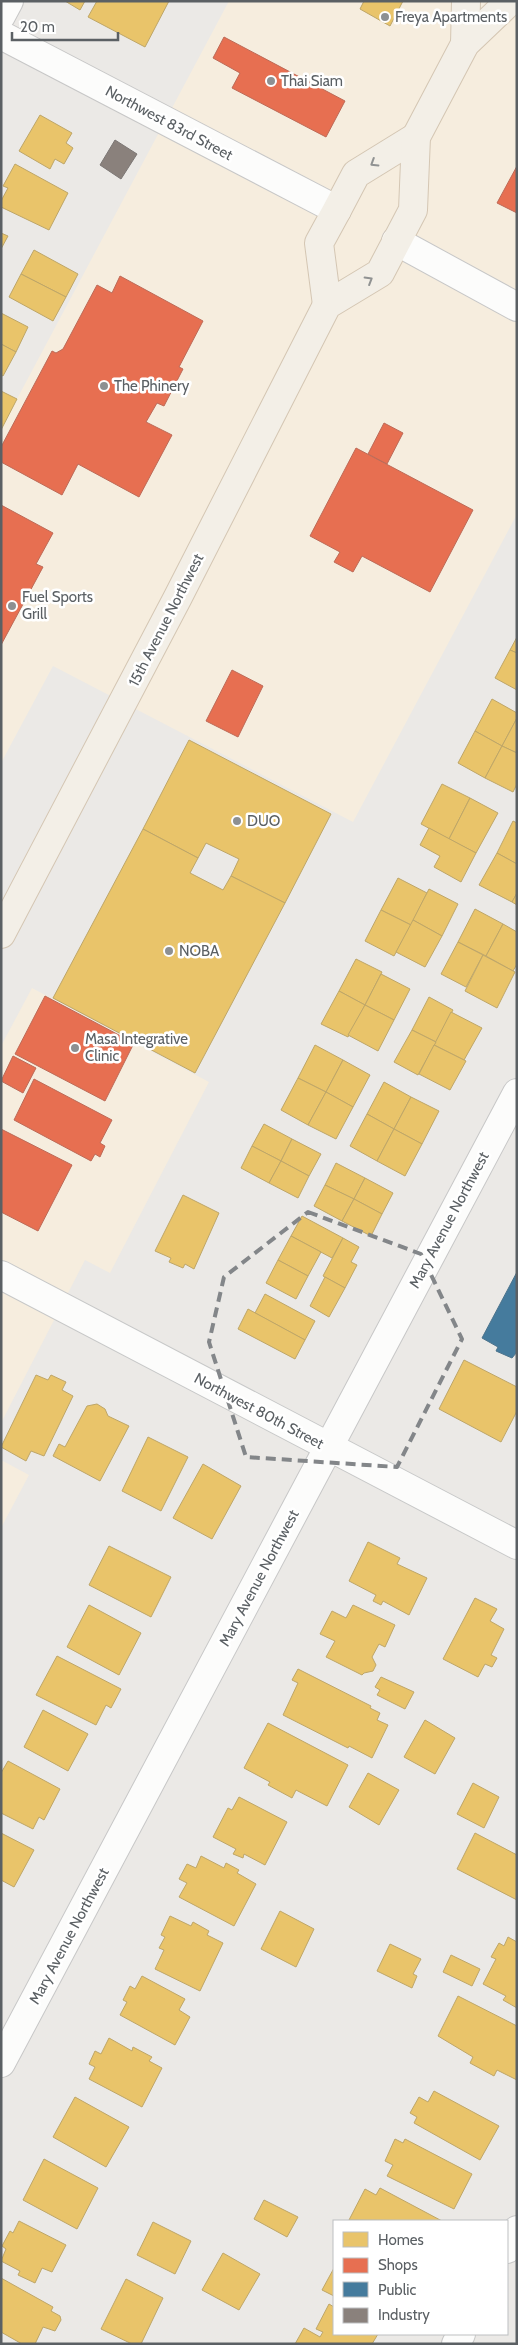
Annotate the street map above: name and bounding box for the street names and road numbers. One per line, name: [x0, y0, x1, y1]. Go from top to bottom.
street label: Northwest 83rd Street: [102, 82, 236, 164]
street label: 15th Avenue Northwest: [125, 551, 207, 689]
street label: Mary Avenue Northwest: [405, 1149, 493, 1291]
street label: Northwest 80th Street: [191, 1369, 327, 1453]
street label: Mary Avenue Northwest: [215, 1507, 303, 1649]
street label: Mary Avenue Northwest: [25, 1865, 113, 2007]

